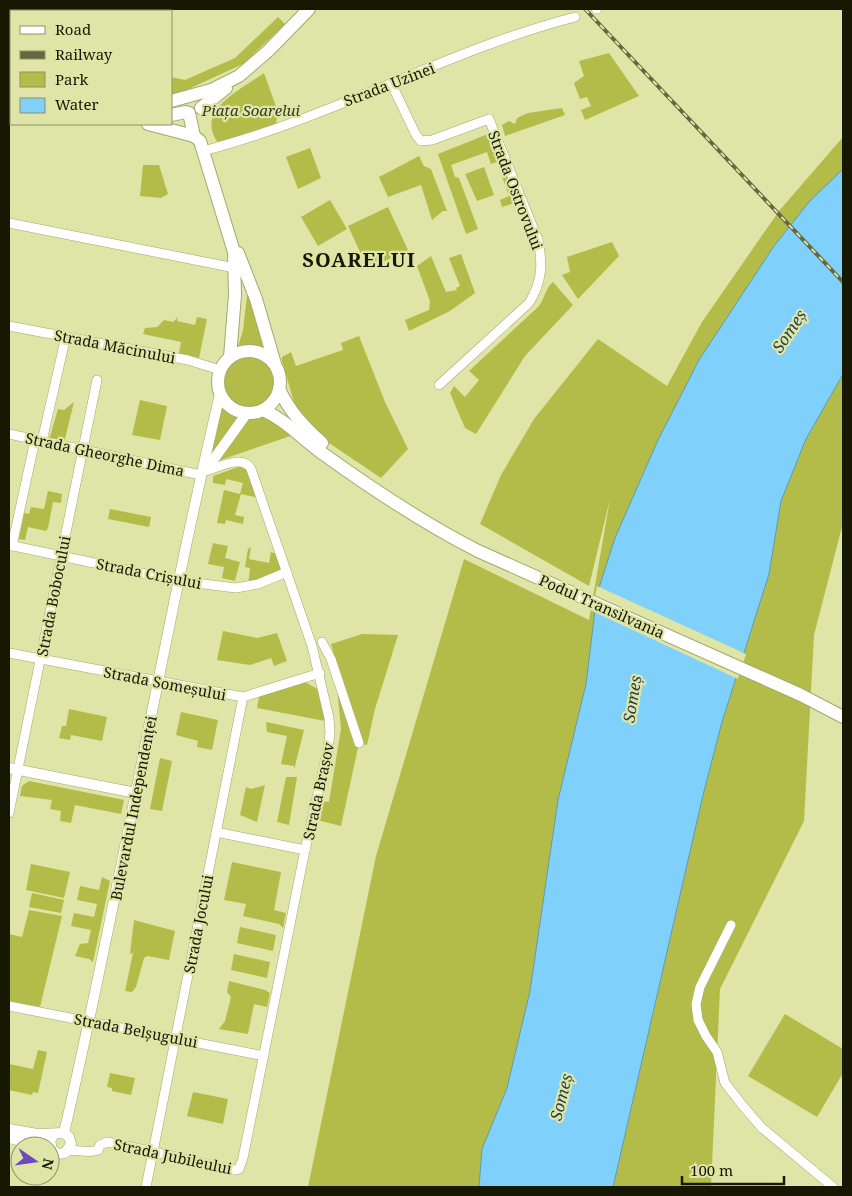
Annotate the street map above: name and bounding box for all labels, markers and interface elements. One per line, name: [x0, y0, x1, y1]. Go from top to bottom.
legend: [10, 10, 172, 125]
text: Road: [55, 19, 91, 39]
text: Railway: [55, 44, 113, 64]
street label: Strada Uzinei: [341, 57, 438, 111]
text: Park: [55, 69, 89, 89]
text: Water: [55, 94, 98, 114]
park label: Piața Soarelui: [201, 100, 301, 120]
street label: Strada Ostrovului: [484, 127, 548, 253]
district label: SOARELUI: [302, 246, 416, 273]
water label: Someș: [767, 305, 811, 357]
street label: Strada Măcinului: [53, 324, 178, 368]
street label: Strada Gheorghe Dima: [24, 427, 186, 481]
street label: Strada Bobocului: [32, 534, 75, 658]
street label: Strada Crișului: [95, 553, 203, 593]
street label: Podul Transilvania: [536, 569, 668, 643]
street label: Strada Someșului: [102, 661, 228, 705]
water label: Someș: [617, 674, 647, 724]
street label: Bulevardul Independenței: [105, 714, 161, 902]
street label: Strada Brașov: [298, 740, 338, 842]
street label: Strada Jocului: [179, 873, 217, 975]
street label: Strada Belșugului: [72, 1008, 200, 1052]
water label: Someș: [545, 1071, 577, 1123]
street label: Strada Jubileului: [112, 1134, 234, 1178]
north arrow: [10, 1136, 60, 1186]
scale bar: [682, 1154, 784, 1186]
text: N: [38, 1157, 59, 1172]
text: 100 m: [690, 1160, 733, 1180]

